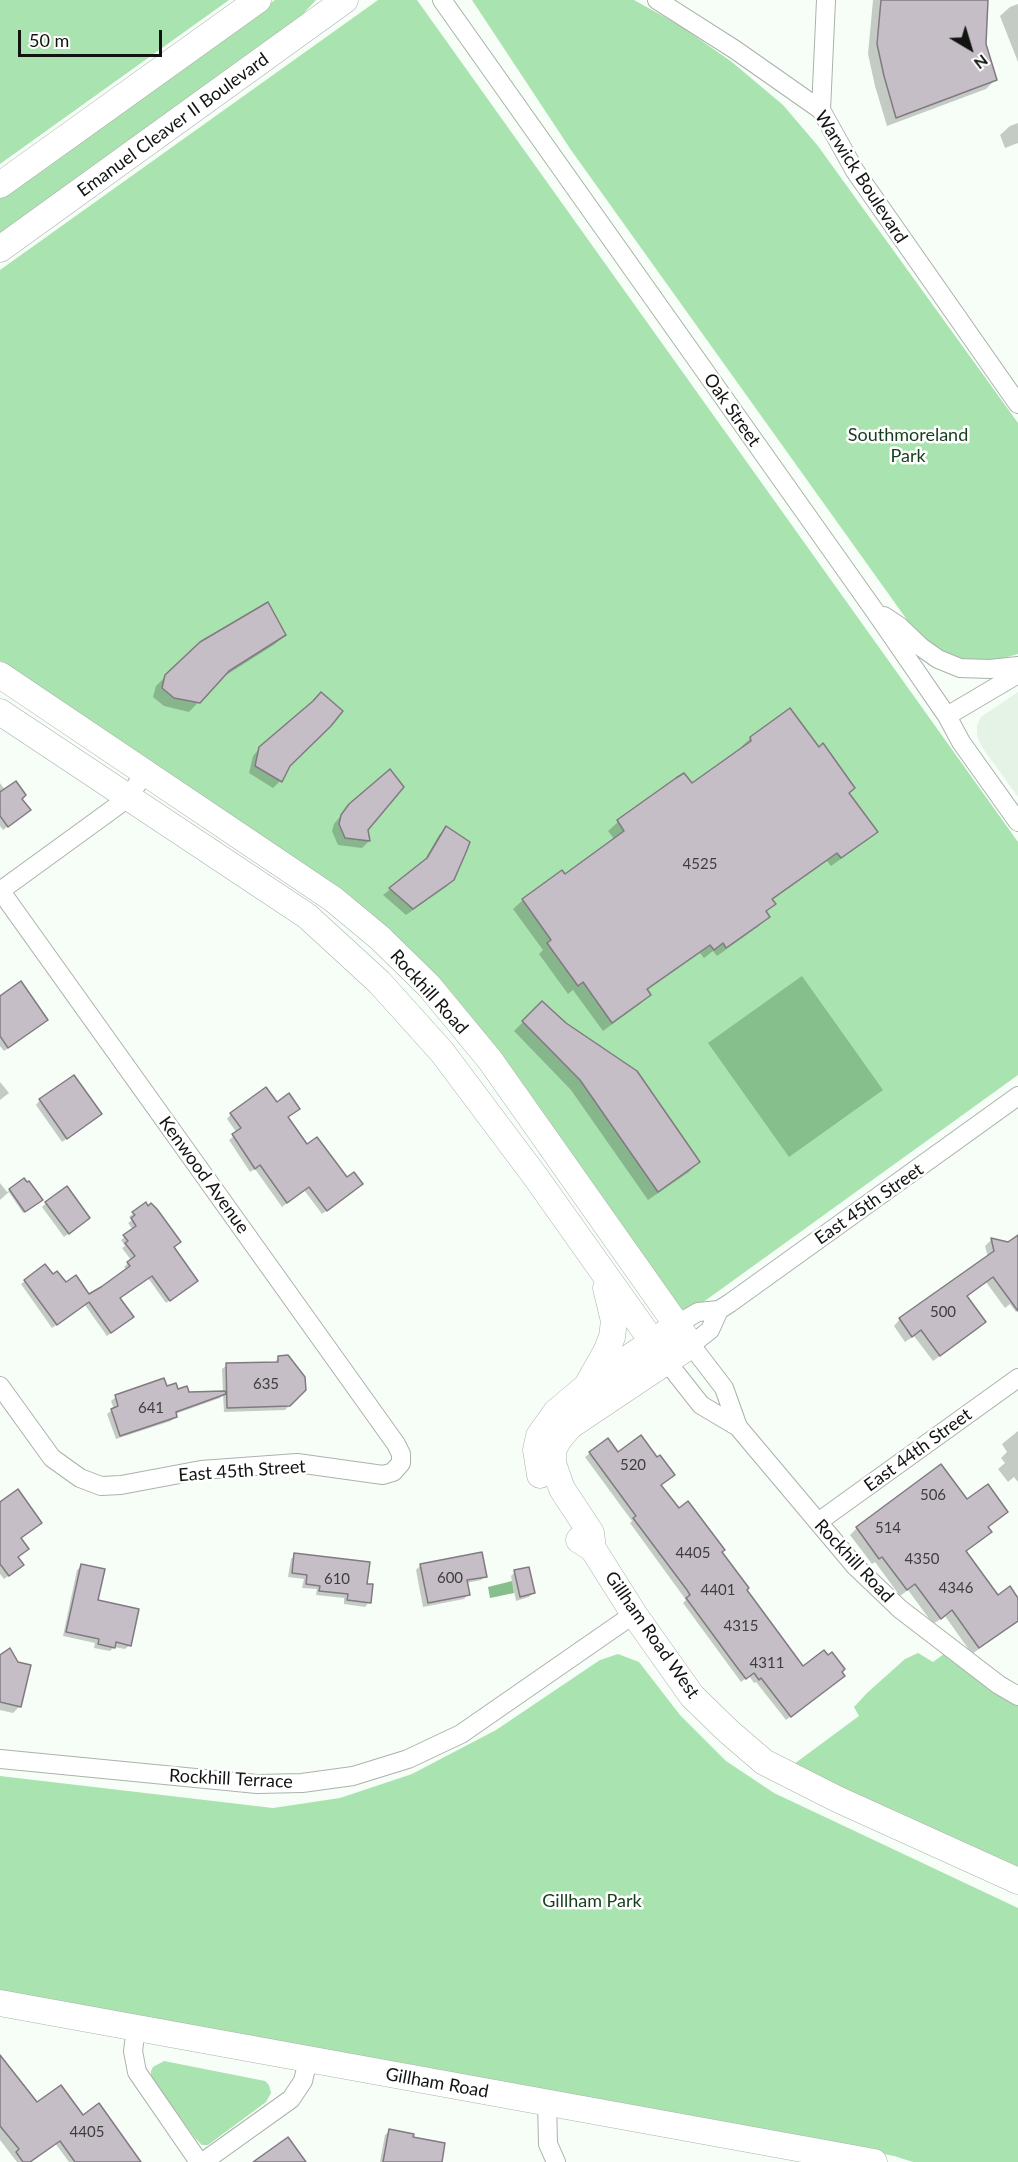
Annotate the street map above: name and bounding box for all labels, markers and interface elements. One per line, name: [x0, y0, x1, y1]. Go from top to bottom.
scale bar: [21, 18, 165, 56]
north arrow: [940, 18, 1000, 78]
text: 50 m: [29, 29, 69, 51]
street label: Emanuel Cleaver II Boulevard: [73, 48, 273, 202]
text: N: [971, 51, 992, 74]
street label: Warwick Boulevard: [810, 107, 912, 247]
street label: Oak Street: [699, 369, 765, 451]
park label: Southmoreland Park: [848, 424, 968, 466]
house number: 4525: [683, 855, 717, 873]
street label: Rockhill Road: [386, 945, 472, 1039]
street label: Kenwood Avenue: [154, 1112, 254, 1238]
street label: East 45th Street: [811, 1159, 927, 1249]
house number: 500: [930, 1303, 956, 1321]
house number: 635: [253, 1375, 279, 1393]
house number: 641: [138, 1399, 164, 1417]
street label: East 44th Street: [860, 1404, 976, 1496]
street label: East 45th Street: [178, 1456, 306, 1486]
house number: 520: [620, 1456, 646, 1474]
house number: 506: [920, 1486, 946, 1504]
street label: Rockhill Road: [810, 1515, 898, 1607]
house number: 514: [875, 1519, 901, 1537]
house number: 4405: [676, 1544, 710, 1562]
house number: 4350: [905, 1550, 939, 1568]
street label: Gillham Road West: [600, 1567, 704, 1703]
house number: 600: [437, 1569, 463, 1587]
house number: 610: [324, 1570, 350, 1588]
house number: 4346: [939, 1579, 973, 1597]
house number: 4401: [701, 1581, 735, 1599]
house number: 4315: [724, 1617, 758, 1635]
house number: 4311: [750, 1654, 784, 1672]
street label: Rockhill Terrace: [169, 1765, 293, 1793]
park label: Gillham Park: [542, 1890, 642, 1912]
street label: Gillham Road: [384, 2063, 490, 2103]
house number: 4405: [70, 2123, 104, 2141]

